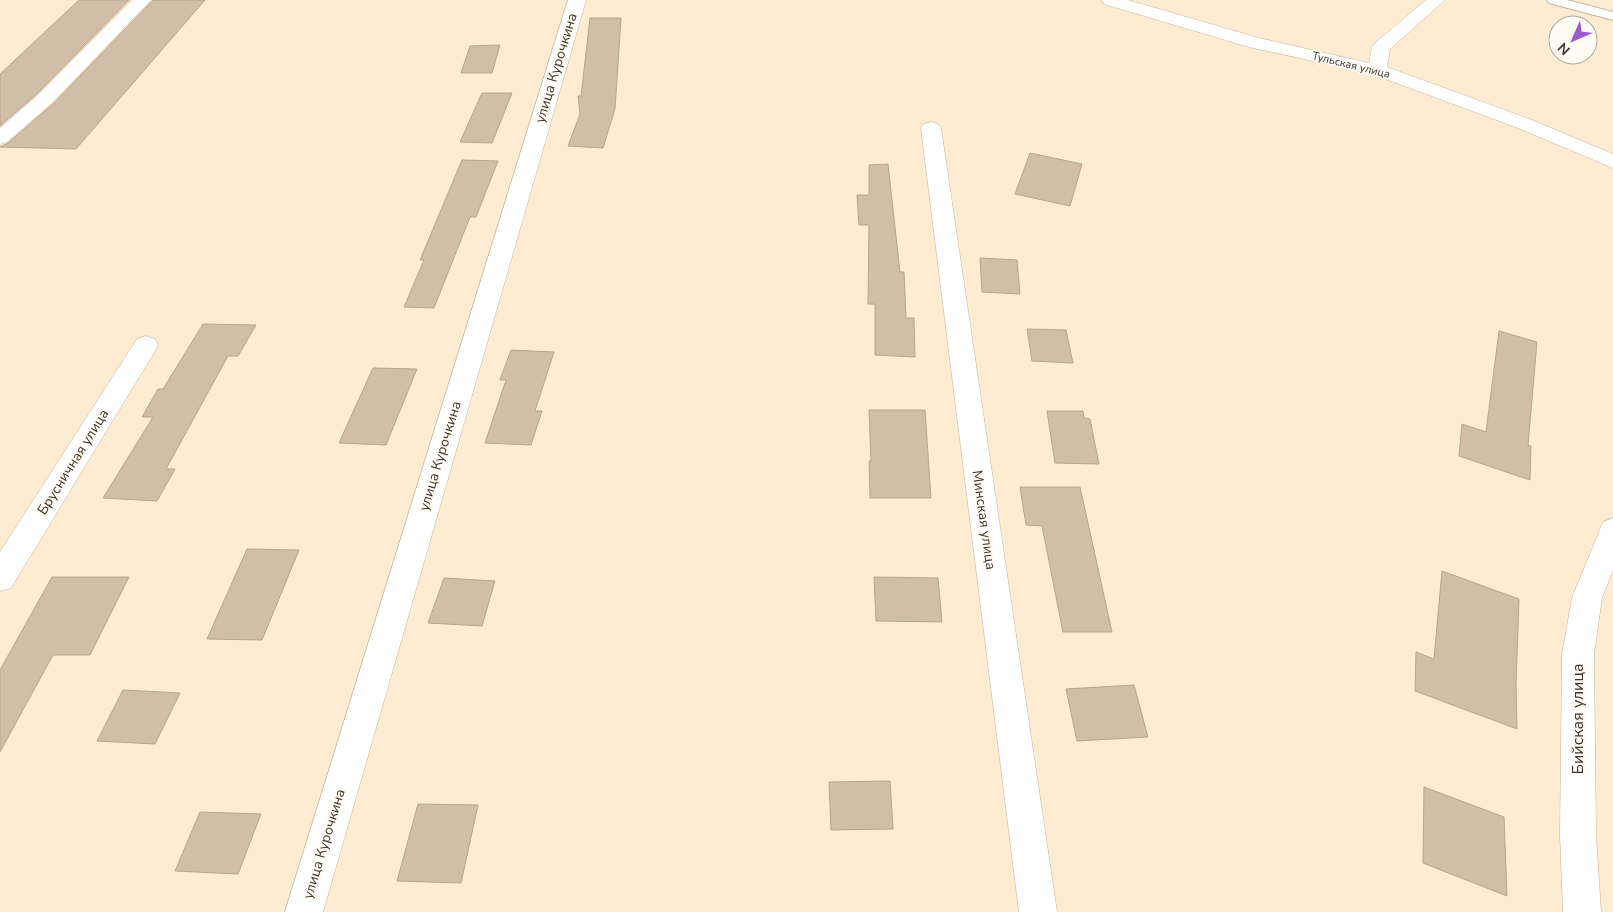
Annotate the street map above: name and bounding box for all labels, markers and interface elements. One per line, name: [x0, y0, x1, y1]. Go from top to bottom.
street label: улица Курочкина: [530, 11, 582, 125]
north arrow: [1548, 15, 1598, 65]
text: N: [1554, 38, 1575, 59]
street label: Тульская улица: [1310, 48, 1392, 82]
street label: улица Курочкина: [414, 399, 466, 513]
street label: Брусничная улица: [33, 405, 113, 519]
street label: Минская улица: [968, 469, 1000, 571]
street label: Бийская улица: [1567, 663, 1589, 775]
street label: улица Курочкина: [298, 787, 350, 901]

